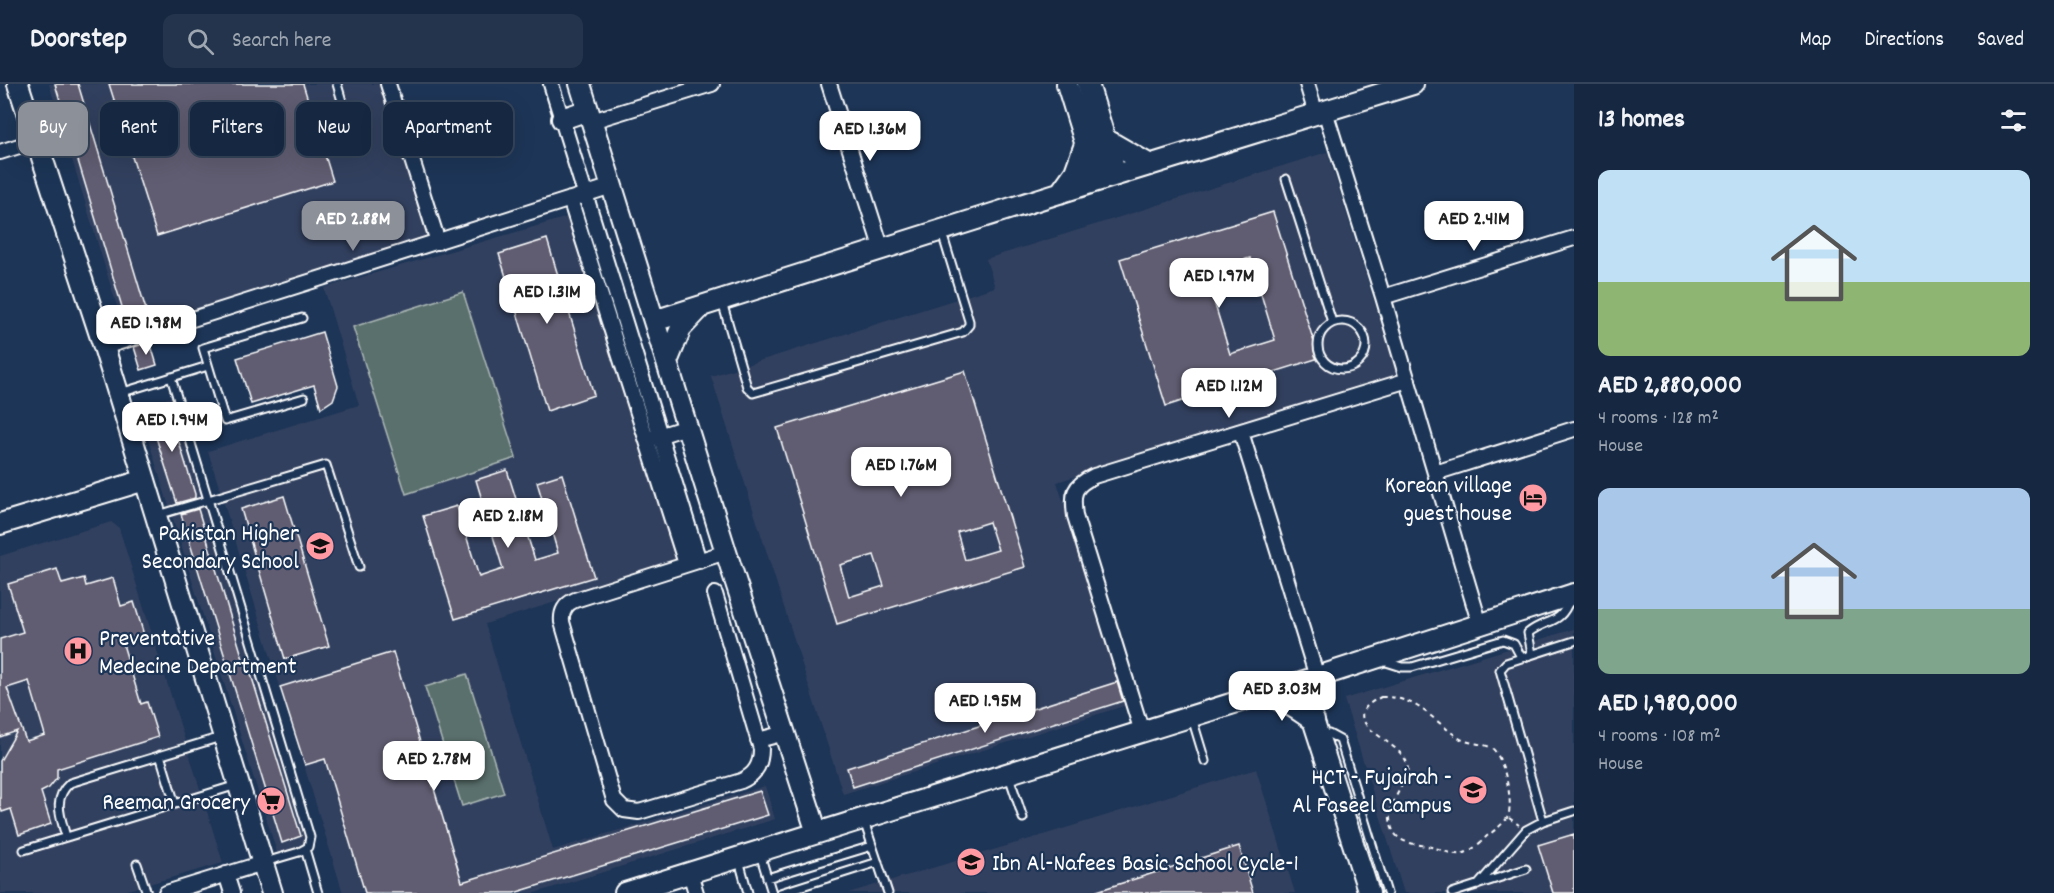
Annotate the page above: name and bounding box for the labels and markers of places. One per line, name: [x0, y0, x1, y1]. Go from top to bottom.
pin: AED 1.36M: [801, 111, 939, 162]
pin: AED 2.88M: [284, 201, 422, 252]
pin: AED 2.41M: [1405, 201, 1543, 252]
pin: AED 1.97M: [1150, 258, 1288, 309]
pin: AED 1.31M: [478, 274, 616, 325]
pin: AED 1.98M: [77, 305, 215, 356]
pin: AED 1.12M: [1160, 368, 1298, 419]
pin: AED 1.94M: [103, 402, 241, 453]
pin: AED 1.76M: [832, 447, 970, 498]
place label: Korean village guest house: [1385, 470, 1512, 532]
hotel icon: Korean village guest house: [1517, 482, 1549, 514]
pin: AED 2.18M: [439, 498, 577, 549]
place label: Pakistan Higher Secondary School: [142, 518, 299, 580]
school or university icon: Pakistan Higher Secondary School: [304, 530, 336, 562]
place label: Preventative Medecine Department: [99, 623, 297, 685]
hospital icon: Preventative Medecine Department: [62, 635, 94, 667]
pin: AED 3.03M: [1213, 671, 1351, 722]
pin: AED 1.95M: [916, 683, 1054, 734]
pin: AED 2.78M: [365, 741, 503, 792]
place label: HCT - Fujairah - Al Faseel Campus: [1292, 762, 1452, 824]
school or university icon: HCT - Fujairah - Al Faseel Campus: [1457, 774, 1489, 806]
supermarket icon: Reeman Grocery: [255, 785, 287, 817]
place label: Reeman Grocery: [102, 787, 251, 821]
school or university icon: Ibn Al-Nafees Basic School Cycle-1: [955, 846, 987, 878]
place label: Ibn Al-Nafees Basic School Cycle-1: [992, 848, 1299, 882]

